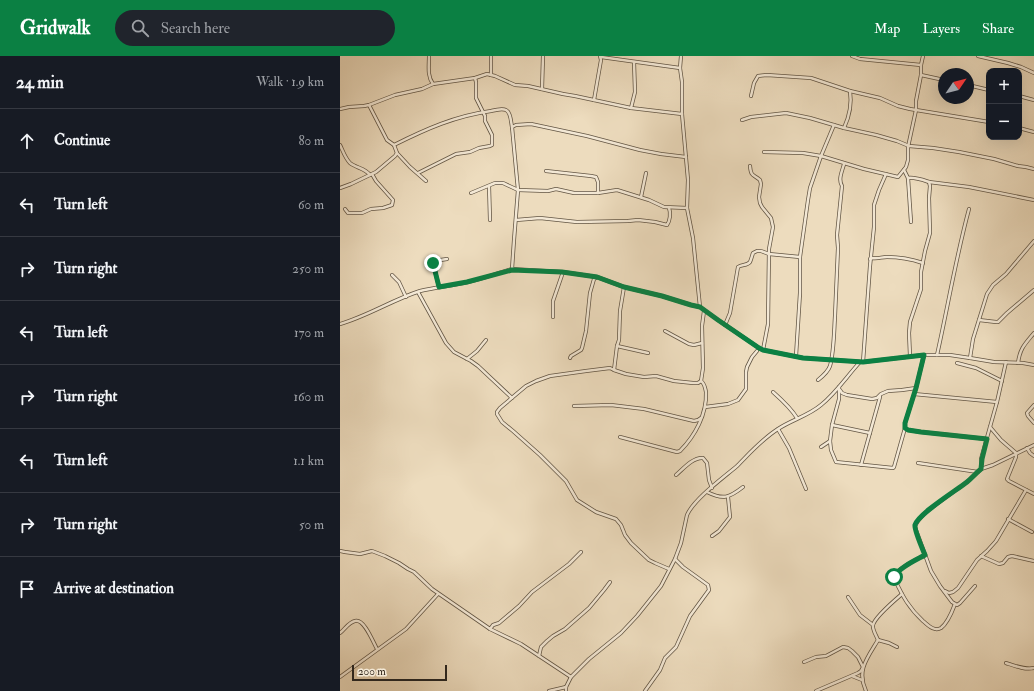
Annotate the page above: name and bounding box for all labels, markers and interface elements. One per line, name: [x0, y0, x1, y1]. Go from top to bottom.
search box: [115, 10, 395, 46]
text: Gridwalk: [20, 16, 91, 40]
icon: search: [129, 17, 151, 39]
text: Search here: [161, 19, 230, 38]
text: Map: [874, 20, 900, 37]
text: Layers: [922, 20, 960, 37]
text: Share: [982, 20, 1014, 37]
north arrow: [938, 68, 974, 104]
map controls: [986, 68, 1022, 140]
button: +: [986, 68, 1022, 104]
text: 24 min: [16, 72, 64, 93]
text: Walk · 1.9 km: [256, 74, 324, 90]
button: −: [986, 104, 1022, 140]
icon: ahead: [16, 130, 38, 152]
text: Continue: [54, 131, 110, 150]
text: 80 m: [298, 133, 324, 149]
icon: left: [16, 194, 38, 216]
text: Turn left: [54, 195, 108, 214]
text: 60 m: [298, 197, 324, 213]
route end: [424, 254, 442, 272]
icon: right: [16, 258, 38, 280]
text: Turn right: [54, 259, 117, 278]
text: 250 m: [292, 261, 324, 277]
icon: left: [16, 322, 38, 344]
text: Turn left: [54, 323, 108, 342]
text: 170 m: [294, 325, 324, 341]
icon: right: [16, 386, 38, 408]
text: Turn right: [54, 387, 117, 406]
text: 160 m: [293, 389, 324, 405]
icon: left: [16, 450, 38, 472]
text: Turn left: [54, 451, 108, 470]
text: 1.1 km: [293, 453, 324, 469]
icon: right: [16, 514, 38, 536]
text: Turn right: [54, 515, 117, 534]
text: 50 m: [299, 517, 324, 533]
route start: [885, 568, 903, 586]
icon: arrive: [16, 578, 38, 600]
text: Arrive at destination: [54, 579, 174, 598]
scale bar: [352, 663, 447, 682]
text: 200 m: [358, 665, 386, 678]

